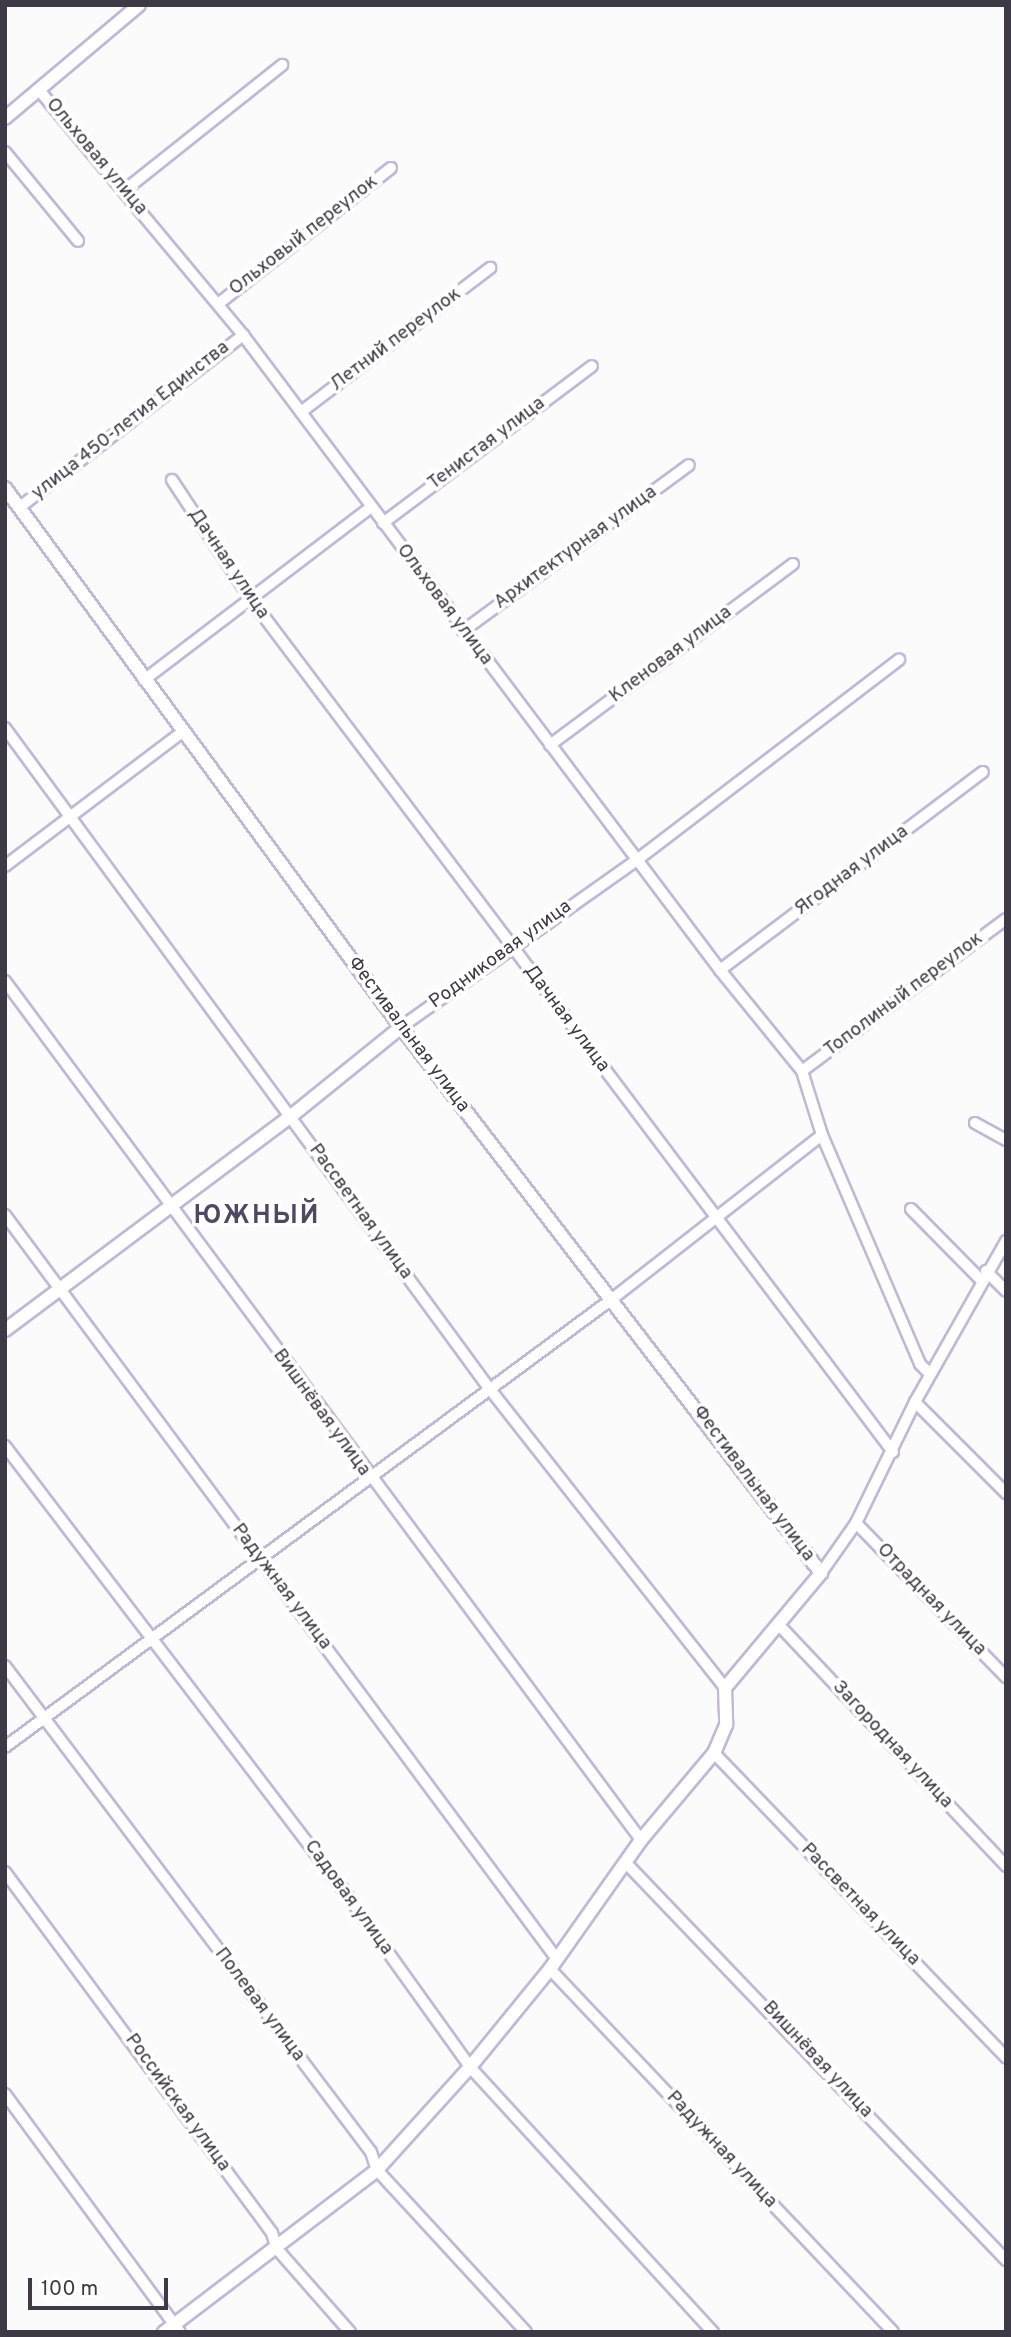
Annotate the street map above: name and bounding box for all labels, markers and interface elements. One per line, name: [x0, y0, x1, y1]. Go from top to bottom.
street label: Ольховая улица: [40, 94, 152, 220]
street label: Ольховый переулок: [225, 171, 383, 301]
street label: Летний переулок: [326, 283, 466, 397]
street label: улица 450-летия Единства: [28, 337, 234, 505]
street label: Тенистая улица: [424, 393, 550, 495]
street label: Архитектурная улица: [490, 481, 662, 615]
street label: Дачная улица: [183, 504, 273, 624]
street label: Ольховая улица: [391, 540, 497, 670]
street label: Кленовая улица: [605, 602, 737, 708]
street label: Ягодная улица: [791, 821, 913, 921]
street label: Родниковая улица: [426, 896, 576, 1014]
street label: Тополиный переулок: [820, 928, 988, 1062]
street label: Фестивальная улица: [342, 953, 474, 1117]
street label: Дачная улица: [518, 961, 614, 1077]
street label: Рассветная улица: [303, 1140, 417, 1284]
district label: ЮЖНЫЙ: [194, 1201, 320, 1233]
street label: Вишнёвая улица: [267, 1345, 375, 1481]
street label: Фестивальная улица: [687, 1402, 819, 1566]
street label: Радужная улица: [226, 1519, 336, 1655]
street label: Отрадная улица: [871, 1539, 991, 1661]
street label: Загородная улица: [827, 1676, 957, 1814]
street label: Садовая улица: [299, 1836, 397, 1960]
street label: Рассветная улица: [796, 1839, 924, 1971]
street label: Полевая улица: [209, 1944, 309, 2066]
street label: Вишнёвая улица: [757, 1997, 877, 2123]
street label: Российская улица: [119, 2030, 235, 2176]
street label: Радужная улица: [661, 2087, 781, 2213]
scale bar: [32, 2264, 172, 2308]
text: 100 m: [41, 2276, 98, 2303]

